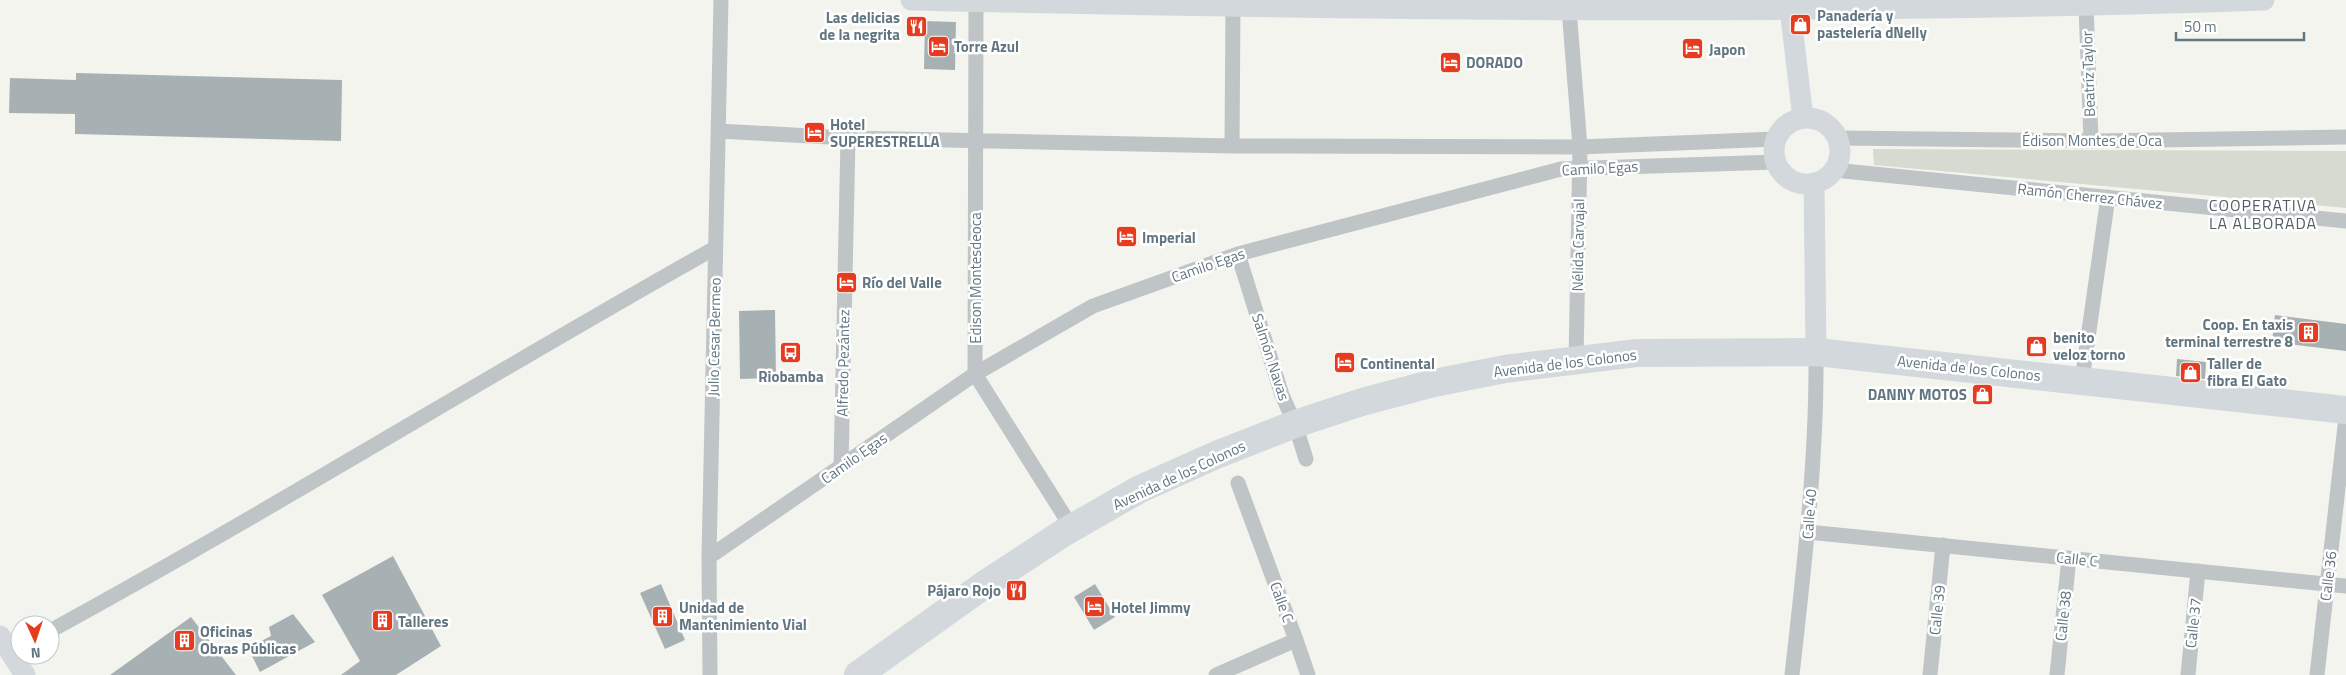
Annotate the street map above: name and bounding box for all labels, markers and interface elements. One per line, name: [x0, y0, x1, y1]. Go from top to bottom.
place label: Panadería y pastelería dNelly: [1817, 4, 1927, 44]
place label: Las delicias de la negrita: [819, 6, 900, 46]
scale bar: [2176, 10, 2304, 42]
shop icon: Panadería y pastelería dNelly: [1789, 12, 1813, 36]
restaurant icon: Las delicias de la negrita: [904, 14, 928, 38]
text: 50 m: [2184, 15, 2217, 38]
street label: Beatríz Taylor: [2075, 31, 2101, 117]
hotel icon: Torre Azul: [926, 34, 950, 58]
place label: Torre Azul: [954, 35, 1019, 58]
hotel icon: Japon: [1681, 37, 1705, 61]
place label: Japon: [1709, 38, 1746, 61]
hotel icon: DORADO: [1438, 50, 1462, 74]
place label: DORADO: [1466, 51, 1523, 74]
place label: Hotel SUPERESTRELLA: [830, 113, 940, 153]
hotel icon: Hotel SUPERESTRELLA: [802, 121, 826, 145]
street label: Édison Montes de Oca: [2022, 129, 2162, 152]
street label: Camilo Egas: [1561, 155, 1639, 181]
street label: Ramón Cherrez Chávez: [2016, 177, 2164, 215]
district label: COOPERATIVA LA ALBORADA: [2209, 193, 2317, 235]
street label: Nélida Carvajal: [1566, 198, 1590, 292]
street label: Edison Montesdeoca: [964, 212, 987, 344]
hotel icon: Imperial: [1114, 225, 1138, 249]
place label: Imperial: [1142, 226, 1196, 249]
street label: Camilo Egas: [1168, 242, 1248, 288]
hotel icon: Río del Valle: [834, 270, 858, 294]
place label: Río del Valle: [862, 271, 942, 294]
street label: Julio Cesar Bermeo: [701, 277, 727, 397]
street label: Alfredo Pezántez: [831, 309, 855, 417]
street label: Salmón Navas: [1246, 311, 1296, 403]
place label: Coop. En taxis terminal terrestre 8: [2165, 313, 2293, 353]
building icon: Coop. En taxis terminal terrestre 8: [2297, 321, 2321, 345]
place label: benito veloz torno: [2053, 326, 2125, 366]
shop icon: benito veloz torno: [2025, 334, 2049, 358]
bus stop icon: Riobamba: [779, 341, 803, 365]
street label: Avenida de los Colonos: [1492, 343, 1638, 383]
street label: Avenida de los Colonos: [1896, 349, 2042, 387]
hotel icon: Continental: [1332, 351, 1356, 375]
place label: Continental: [1360, 352, 1435, 375]
place label: Taller de fibra El Gato: [2207, 352, 2287, 392]
shop icon: Taller de fibra El Gato: [2179, 360, 2203, 384]
place label: Riobamba: [758, 365, 824, 388]
shop icon: DANNY MOTOS: [1971, 382, 1995, 406]
place label: DANNY MOTOS: [1868, 383, 1967, 406]
street label: Camilo Egas: [816, 427, 892, 489]
street label: Avenida de los Colonos: [1109, 434, 1249, 516]
street label: Calle 40: [1796, 488, 1822, 540]
street label: Calle C: [2055, 545, 2099, 573]
street label: Calle 36: [2314, 550, 2342, 602]
restaurant icon: Pájaro Rojo: [1005, 578, 1029, 602]
place label: Pájaro Rojo: [927, 579, 1001, 602]
street label: Calle C: [1264, 579, 1300, 625]
street label: Calle 39: [1923, 584, 1951, 636]
street label: Calle 38: [2049, 590, 2077, 642]
hotel icon: Hotel Jimmy: [1083, 595, 1107, 619]
place label: Unidad de Mantenimiento Vial: [679, 596, 807, 636]
place label: Hotel Jimmy: [1111, 596, 1191, 619]
street label: Calle 37: [2179, 597, 2207, 649]
building icon: Unidad de Mantenimiento Vial: [651, 604, 675, 628]
building icon: Talleres: [370, 609, 394, 633]
place label: Talleres: [398, 610, 449, 633]
north arrow: [10, 615, 60, 665]
place label: Oficinas Obras Públicas: [200, 620, 296, 660]
building icon: Oficinas Obras Públicas: [172, 628, 196, 652]
text: N: [30, 643, 41, 664]

